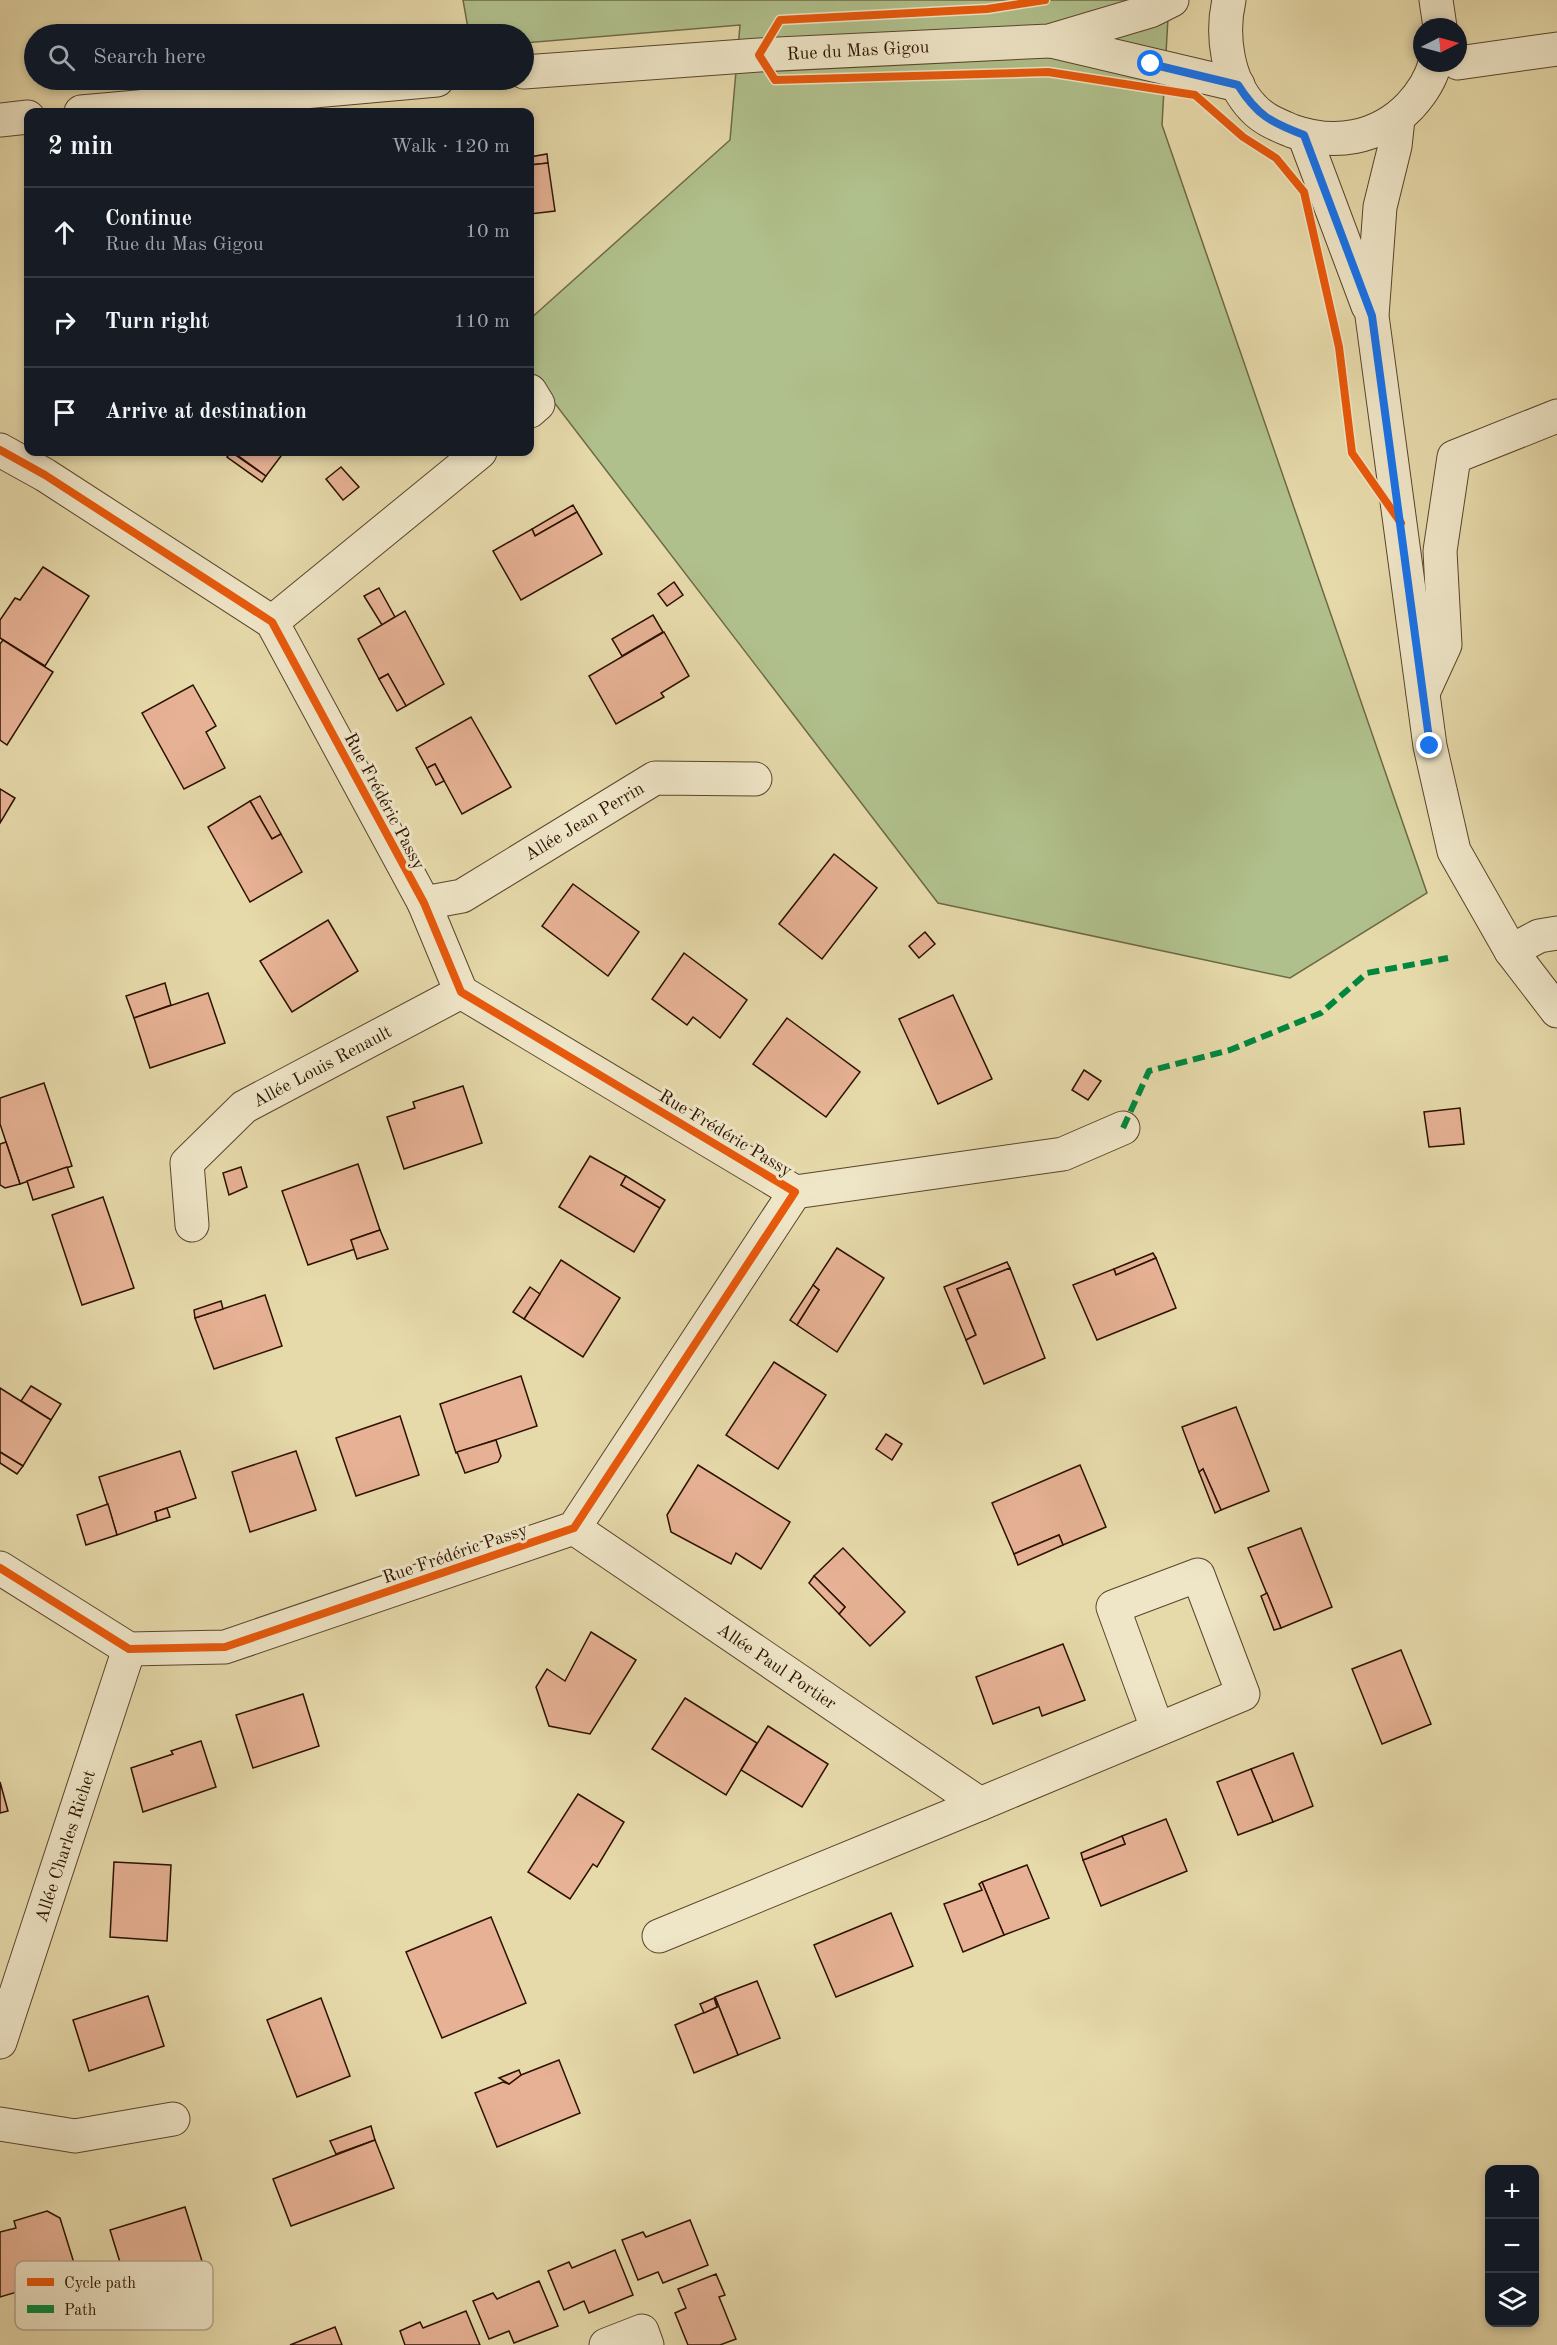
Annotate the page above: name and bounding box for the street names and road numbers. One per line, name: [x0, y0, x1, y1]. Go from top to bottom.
street label: Rue du Mas Gigou: [786, 38, 930, 64]
street label: Rue Frédéric Passy: [340, 730, 428, 873]
street label: Allée Jean Perrin: [522, 779, 648, 865]
street label: Allée Louis Renault: [250, 1023, 395, 1111]
street label: Rue Frédéric Passy: [656, 1087, 796, 1181]
street label: Rue Frédéric Passy: [381, 1521, 531, 1587]
street label: Allée Paul Portier: [714, 1620, 840, 1714]
street label: Allée Charles Richet: [33, 1768, 99, 1925]

